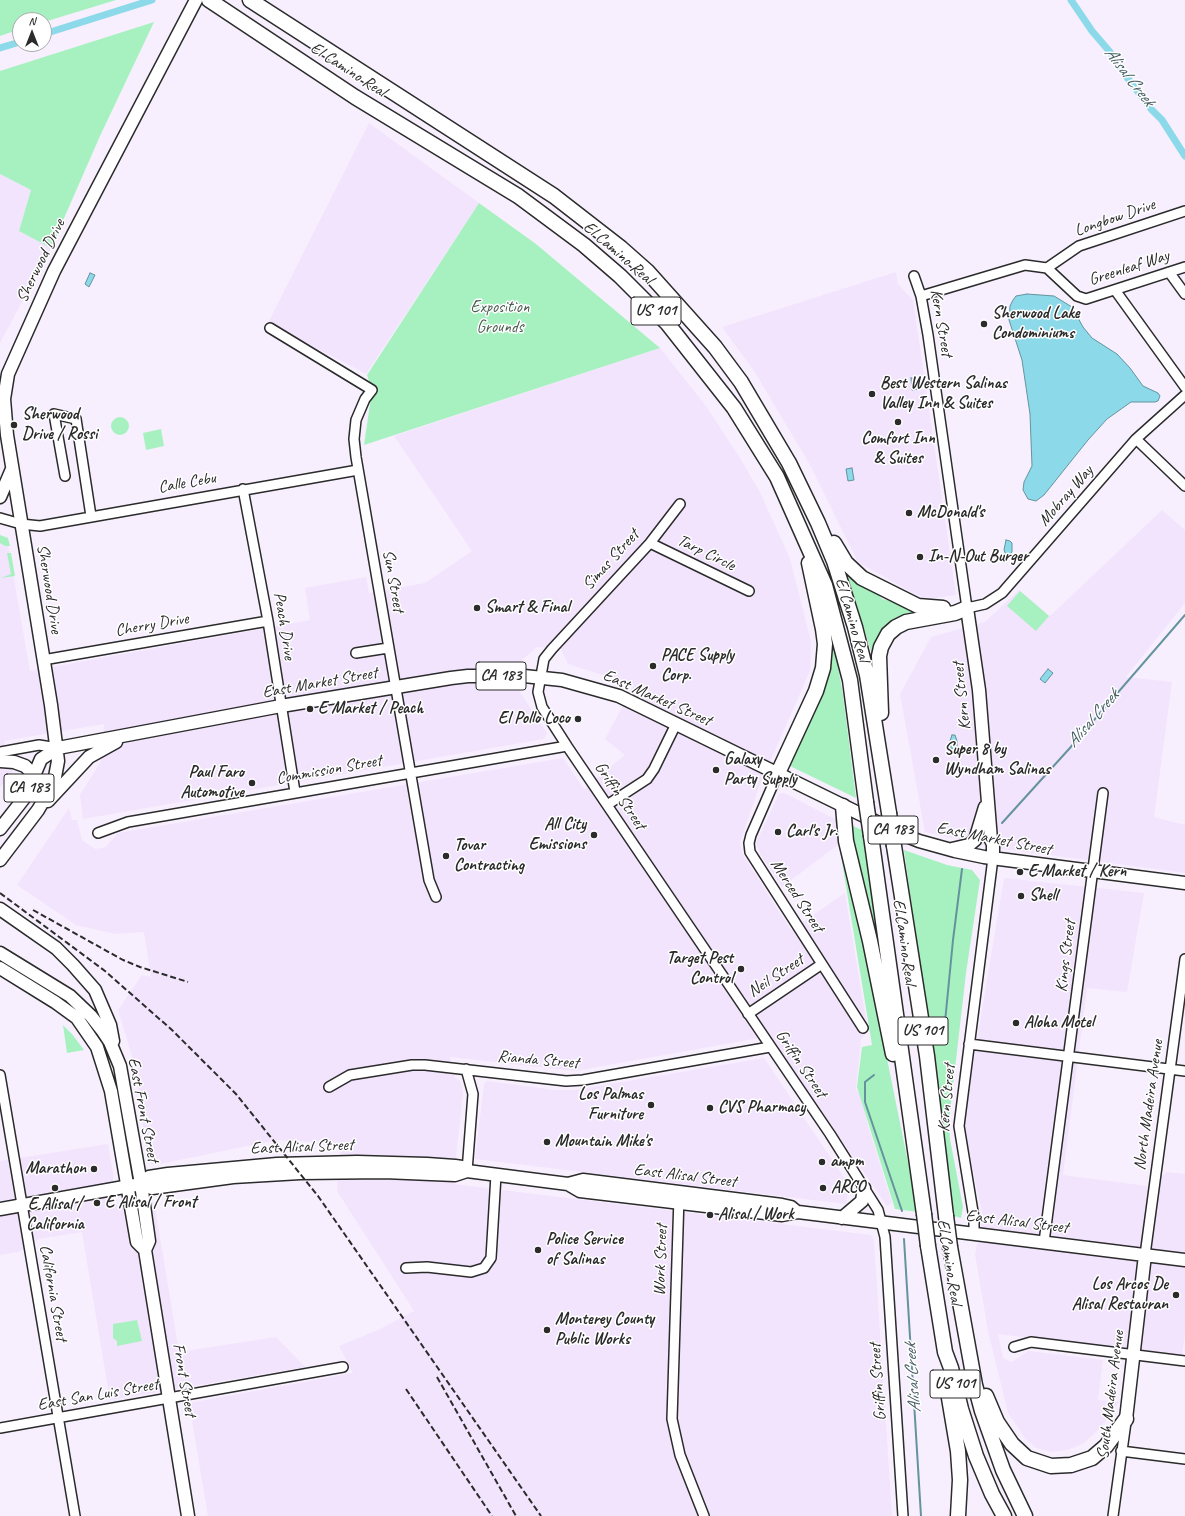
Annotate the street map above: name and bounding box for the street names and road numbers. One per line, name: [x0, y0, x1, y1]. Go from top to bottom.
street label: El Camino Real: [306, 38, 390, 102]
street label: Longbow Drive: [1072, 195, 1158, 241]
street label: Sherwood Drive: [12, 216, 70, 306]
street label: El Camino Real: [579, 217, 657, 289]
street label: Greenleaf Way: [1086, 245, 1172, 291]
street label: Kern Street: [925, 288, 957, 358]
road number: US 101: [631, 297, 681, 325]
street label: Mobray Way: [1034, 462, 1098, 530]
street label: Calle Cebu: [157, 468, 217, 498]
street label: Simas Street: [578, 525, 644, 595]
street label: Tarp Circle: [674, 530, 738, 576]
street label: Sherwood Drive: [32, 543, 66, 635]
street label: Sun Street: [377, 548, 409, 614]
street label: El Camino Real: [830, 576, 874, 664]
street label: Peach Drive: [269, 591, 299, 661]
street label: Cherry Drive: [114, 609, 190, 641]
street label: Kern Street: [948, 661, 976, 731]
road number: CA 183: [476, 662, 526, 690]
street label: East Market Street: [261, 663, 379, 703]
street label: East Market Street: [600, 665, 714, 731]
street label: Commission Street: [275, 751, 383, 789]
street label: Griffin Street: [590, 758, 650, 834]
road number: CA 183: [4, 774, 54, 802]
road number: CA 183: [868, 816, 918, 844]
street label: East Market Street: [935, 818, 1053, 860]
street label: Merced Street: [766, 856, 828, 936]
street label: El Camino Real: [888, 898, 920, 986]
street label: Kings Street: [1051, 919, 1081, 993]
street label: Neil Street: [744, 950, 808, 1002]
road number: US 101: [898, 1017, 948, 1045]
street label: Griffin Street: [771, 1026, 831, 1102]
street label: North Madeira Avenue: [1130, 1038, 1168, 1172]
street label: Rianda Street: [496, 1046, 580, 1074]
street label: East Front Street: [123, 1056, 163, 1164]
street label: Kern Street: [934, 1063, 960, 1133]
street label: East Alisal Street: [250, 1135, 354, 1159]
street label: East Alisal Street: [633, 1160, 737, 1192]
street label: East Alisal Street: [965, 1206, 1069, 1238]
street label: El Camino Real: [932, 1218, 966, 1306]
street label: Work Street: [650, 1224, 672, 1296]
street label: California Street: [35, 1243, 71, 1343]
street label: South Madeira Avenue: [1093, 1329, 1129, 1461]
street label: Front Street: [168, 1342, 200, 1418]
street label: Griffin Street: [865, 1343, 891, 1421]
road number: US 101: [930, 1370, 980, 1398]
street label: East San Luis Street: [36, 1374, 160, 1416]

